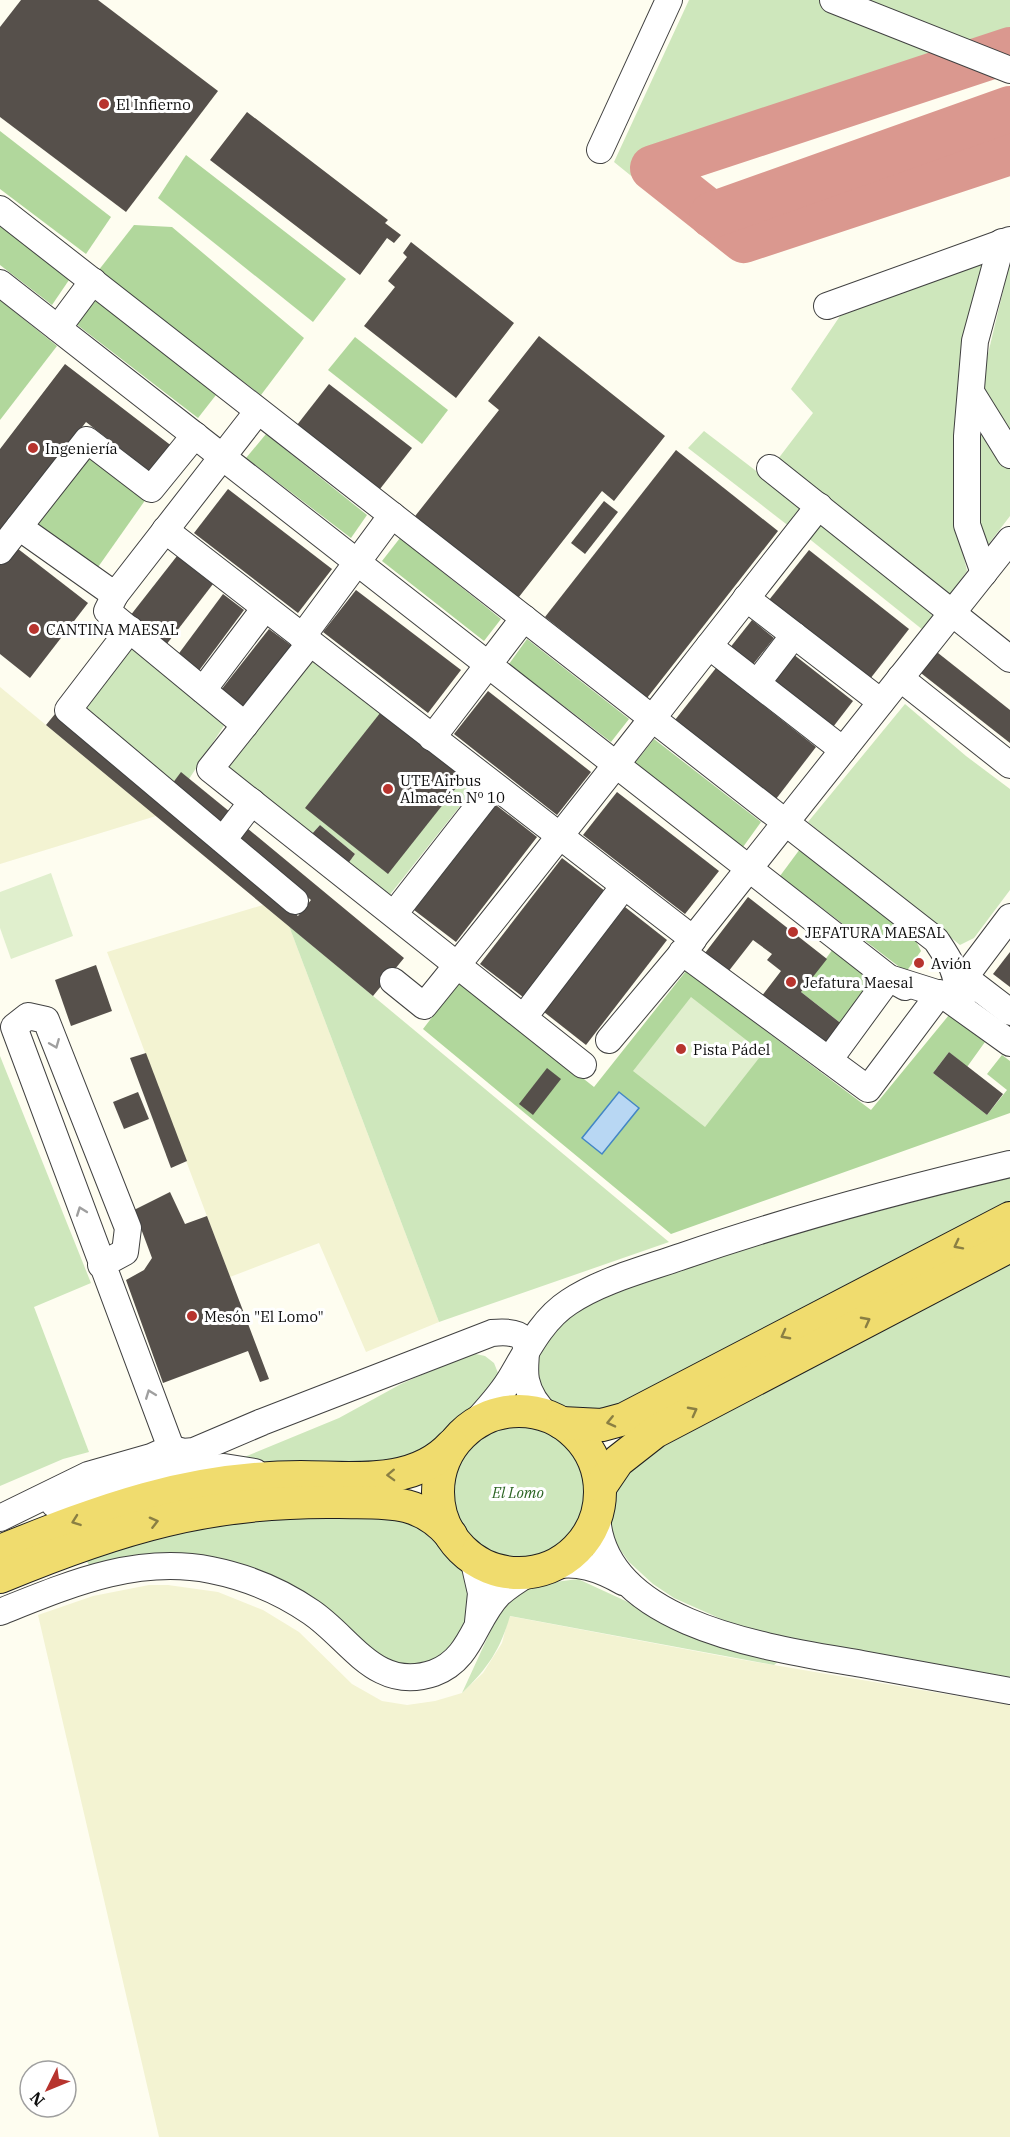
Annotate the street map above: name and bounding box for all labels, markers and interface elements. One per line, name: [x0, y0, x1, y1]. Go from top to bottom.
place label: El Infierno: [116, 95, 191, 114]
marker: El Infierno: [97, 97, 111, 111]
place label: Ingeniería: [45, 439, 118, 458]
marker: Ingeniería: [26, 441, 40, 455]
place label: CANTINA MAESAL: [46, 620, 179, 639]
marker: CANTINA MAESAL: [27, 622, 41, 636]
place label: UTE Airbus Almacén Nº 10: [400, 771, 505, 807]
marker: UTE Airbus Almacén Nº 10: [381, 782, 395, 796]
place label: JEFATURA MAESAL: [805, 923, 945, 942]
marker: JEFATURA MAESAL: [786, 925, 800, 939]
place label: Avión: [931, 954, 972, 973]
marker: Avión: [912, 956, 926, 970]
place label: Jefatura Maesal: [803, 973, 913, 992]
marker: Jefatura Maesal: [784, 975, 798, 989]
one-way arrow: [48, 1038, 60, 1049]
place label: Pista Pádel: [693, 1040, 770, 1059]
marker: Pista Pádel: [674, 1042, 688, 1056]
one-way arrow: [76, 1206, 89, 1217]
one-way arrow: [954, 1238, 964, 1249]
place label: Mesón "El Lomo": [204, 1307, 324, 1326]
marker: Mesón "El Lomo": [185, 1309, 199, 1323]
one-way arrow: [860, 1317, 871, 1328]
one-way arrow: [781, 1328, 792, 1339]
one-way arrow: [145, 1389, 157, 1400]
one-way arrow: [687, 1407, 698, 1418]
one-way arrow: [607, 1415, 617, 1428]
one-way arrow: [387, 1469, 396, 1482]
park label: El Lomo: [491, 1483, 544, 1502]
one-way arrow: [71, 1513, 82, 1526]
one-way arrow: [149, 1516, 159, 1529]
north arrow: [18, 2059, 78, 2119]
text: N: [25, 2088, 49, 2111]

